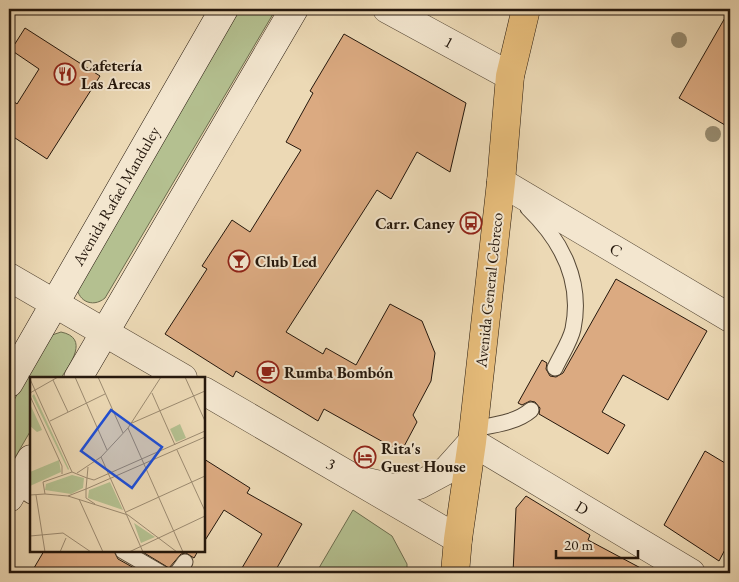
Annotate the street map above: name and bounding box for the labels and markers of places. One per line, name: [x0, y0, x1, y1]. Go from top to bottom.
place label: Cafetería Las Arecas: [81, 55, 151, 94]
restaurant icon: Cafetería Las Arecas: [53, 62, 77, 86]
bus stop icon: Carr. Caney: [459, 211, 483, 235]
place label: Carr. Caney: [375, 213, 455, 234]
bar icon: Club Led: [227, 249, 251, 273]
place label: Club Led: [255, 251, 317, 272]
cafe icon: Rumba Bombón: [256, 360, 280, 384]
place label: Rumba Bombón: [284, 362, 393, 383]
place label: Rita's Guest House: [381, 438, 466, 477]
hotel icon: Rita's Guest House: [353, 445, 377, 469]

